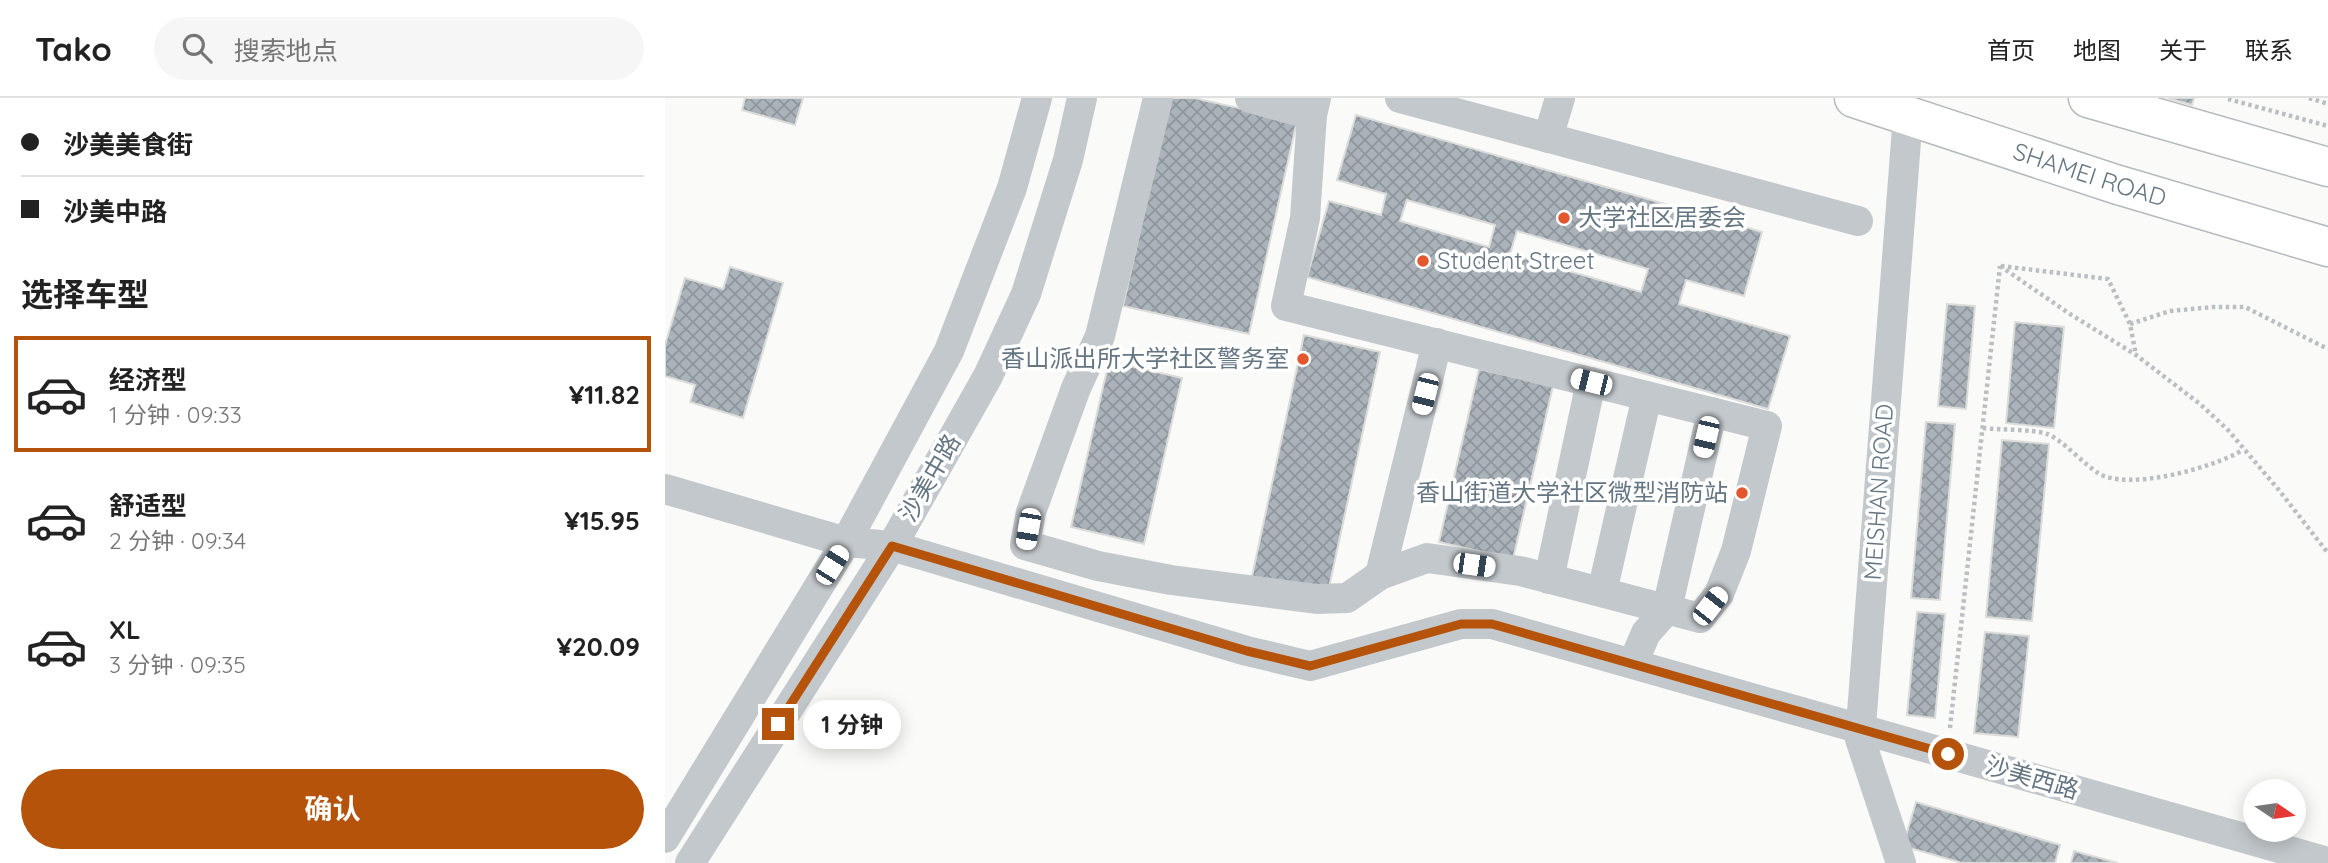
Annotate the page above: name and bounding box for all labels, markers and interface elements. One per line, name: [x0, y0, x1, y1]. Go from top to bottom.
search box: [154, 17, 644, 80]
text: Tako: [35, 28, 112, 69]
icon: search: [178, 29, 216, 67]
text: 搜索地点: [234, 34, 338, 67]
text: 首页: [1987, 35, 2035, 65]
text: 地图: [2073, 35, 2121, 65]
text: 关于: [2159, 35, 2207, 65]
text: 联系: [2245, 35, 2293, 65]
text: 沙美美食街: [63, 128, 193, 161]
street label: SHAMEI ROAD: [2010, 135, 2170, 212]
text: 沙美中路: [63, 195, 167, 228]
place label: 大学社区居委会: [1578, 202, 1746, 232]
marker: 大学社区居委会: [1556, 210, 1572, 226]
place label: Student Street: [1437, 245, 1595, 275]
marker: Student Street: [1415, 253, 1431, 269]
text: 选择车型: [21, 274, 149, 314]
place label: 香山派出所大学社区警务室: [1001, 343, 1289, 373]
marker: 香山派出所大学社区警务室: [1295, 351, 1311, 367]
icon: car: [25, 363, 88, 426]
text: 经济型: [109, 363, 187, 396]
car: [1569, 367, 1614, 397]
car: [1410, 371, 1441, 417]
text: ¥11.82: [569, 378, 640, 411]
text: 1 分钟 · 09:33: [109, 400, 242, 429]
street label: MEISHAN ROAD: [1857, 403, 1899, 581]
car: [1692, 414, 1721, 460]
street label: 沙美中路: [892, 428, 966, 527]
place label: 香山街道大学社区微型消防站: [1416, 477, 1728, 507]
marker: 香山街道大学社区微型消防站: [1734, 485, 1750, 501]
icon: car: [25, 489, 88, 552]
text: 舒适型: [109, 489, 187, 522]
text: ¥15.95: [564, 504, 640, 537]
car: [1015, 506, 1042, 552]
text: 2 分钟 · 09:34: [109, 526, 246, 555]
car: [812, 542, 853, 588]
car: [1452, 552, 1497, 578]
car: [1689, 583, 1732, 629]
text: XL: [109, 613, 141, 646]
icon: car: [25, 615, 88, 678]
text: ¥20.09: [557, 630, 640, 663]
text: 3 分钟 · 09:35: [109, 650, 246, 679]
callout: 1 分钟: [803, 700, 900, 748]
route end: [762, 708, 794, 740]
text: 1 分钟: [821, 710, 883, 739]
route start: [1932, 738, 1964, 770]
street label: 沙美西路: [1982, 749, 2083, 805]
button: 确认: [21, 769, 644, 849]
north arrow: [2243, 779, 2307, 842]
map controls: [2243, 779, 2306, 842]

